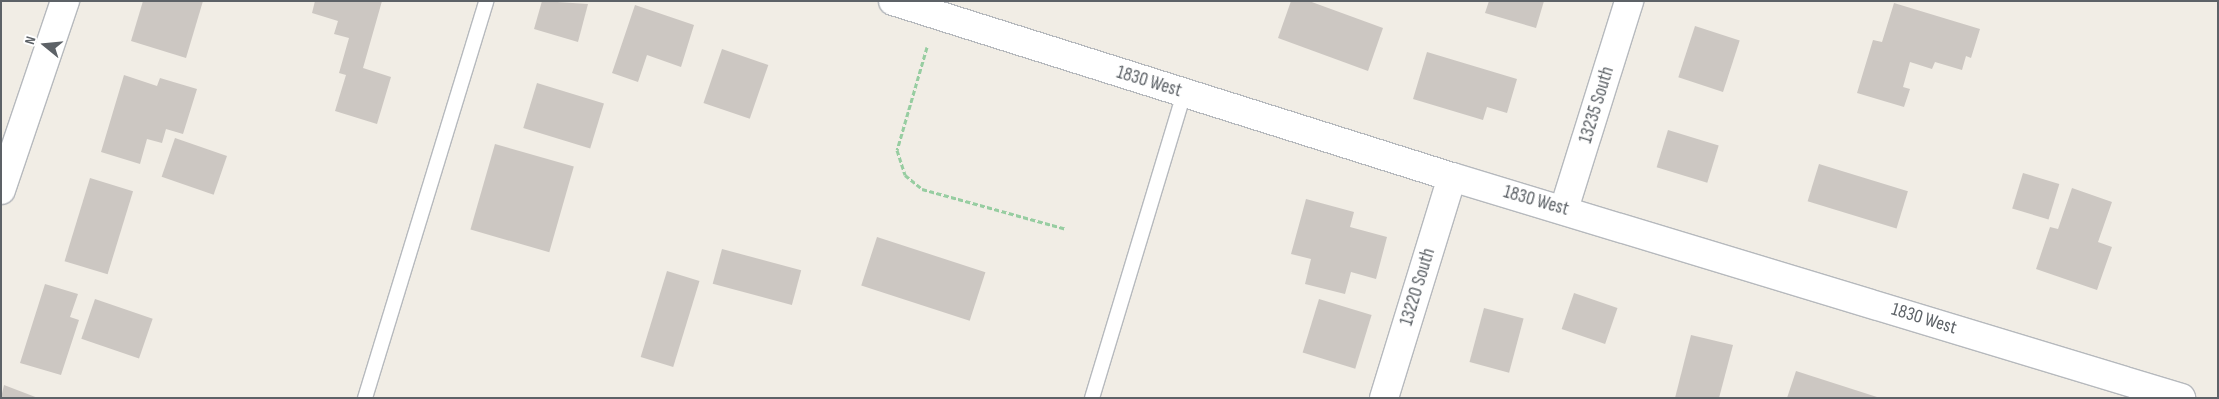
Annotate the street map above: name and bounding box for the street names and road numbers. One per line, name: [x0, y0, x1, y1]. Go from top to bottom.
street label: 1830 West: [1114, 61, 1184, 103]
street label: 13235 South: [1575, 64, 1619, 146]
street label: 1830 West: [1501, 181, 1571, 221]
street label: 13220 South: [1395, 246, 1441, 328]
street label: 1830 West: [1889, 298, 1959, 340]

